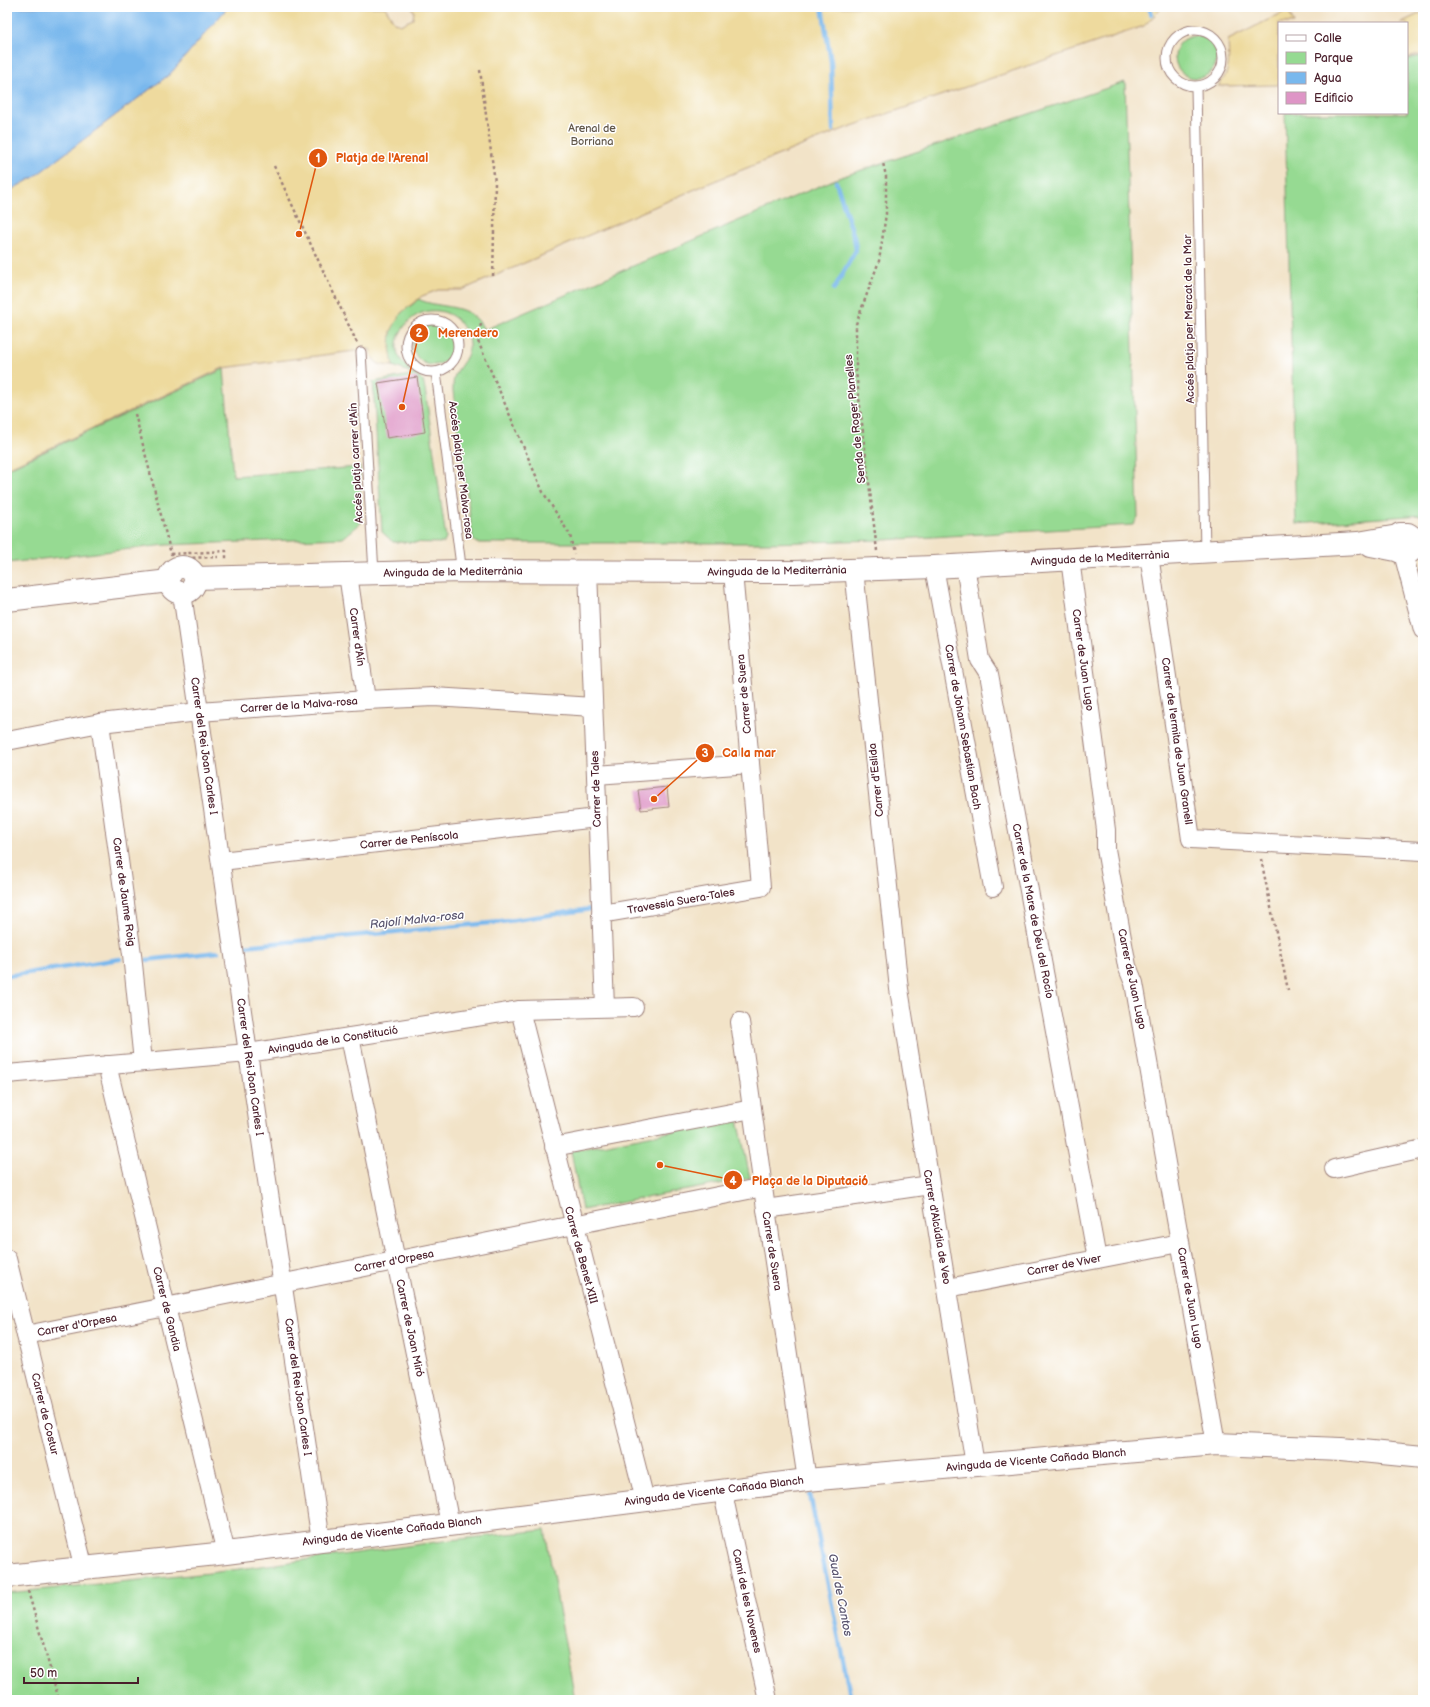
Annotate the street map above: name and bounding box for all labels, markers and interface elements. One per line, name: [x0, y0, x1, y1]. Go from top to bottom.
legend: [1278, 22, 1408, 114]
text: Calle: [1314, 31, 1342, 46]
text: Parque: [1314, 51, 1353, 66]
text: Agua: [1314, 71, 1342, 86]
text: Edificio: [1314, 91, 1354, 106]
park label: Arenal de Borriana: [568, 122, 616, 148]
callout: Platja de l'Arenal: [308, 146, 436, 170]
text: 1: [315, 151, 321, 166]
text: Platja de l'Arenal: [336, 151, 428, 166]
street label: Accés platja per Mercat de la Mar: [1181, 233, 1197, 404]
callout: Merendero: [409, 321, 506, 345]
text: 2: [415, 326, 423, 341]
text: Merendero: [438, 326, 498, 341]
street label: Senda de Roger Planelles: [842, 353, 868, 484]
street label: Accés platja per Malva-rosa: [446, 400, 476, 540]
street label: Accés platja carrer d'Aín: [346, 402, 366, 524]
street label: Avinguda de la Mediterrània: [1030, 548, 1170, 568]
street label: Avinguda de la Mediterrània: [707, 563, 847, 579]
street label: Avinguda de la Mediterrània: [383, 564, 523, 580]
street label: Carrer d'Aín: [346, 607, 368, 667]
street label: Carrer de Juan Lugo: [1069, 608, 1097, 712]
street label: Carrer de Johann Sebastian Bach: [942, 643, 984, 811]
street label: Carrer de Suera: [734, 654, 754, 734]
street label: Carrer de l'ermita de Juan Granell: [1159, 657, 1195, 825]
street label: Carrer del Rei Joan Carles I: [188, 676, 220, 816]
street label: Carrer de la Malva-rosa: [240, 694, 358, 716]
callout: Ca la mar: [695, 741, 784, 765]
street label: Carrer d'Eslida: [866, 742, 886, 818]
text: 3: [701, 746, 709, 761]
text: Ca la mar: [722, 746, 776, 761]
street label: Carrer de Tales: [588, 750, 604, 828]
street label: Carrer de la Mare de Déu del Rocío: [1010, 822, 1056, 1000]
street label: Carrer de Peníscola: [359, 828, 459, 852]
street label: Carrer de Jaume Roig: [110, 837, 138, 947]
street label: Travessia Suera-Tales: [626, 885, 736, 917]
water label: Rajolí Malva-rosa: [369, 908, 465, 932]
street label: Carrer de Juan Lugo: [1115, 927, 1149, 1031]
street label: Carrer del Rei Joan Carles I: [234, 997, 266, 1137]
street label: Avinguda de la Constitució: [267, 1023, 399, 1057]
callout: Plaça de la Diputació: [723, 1168, 876, 1192]
street label: Carrer d'Alcúdia de Veo: [920, 1168, 954, 1286]
text: 4: [729, 1174, 737, 1189]
text: Plaça de la Diputació: [752, 1174, 868, 1189]
street label: Carrer de Benet XIII: [562, 1205, 600, 1306]
street label: Carrer de Suera: [759, 1210, 785, 1292]
street label: Carrer de Juan Lugo: [1175, 1246, 1205, 1350]
street label: Carrer d'Orpesa: [353, 1247, 435, 1275]
street label: Carrer de Viver: [1026, 1251, 1103, 1279]
street label: Carrer de Gandia: [150, 1265, 184, 1353]
street label: Carrer de Joan Miró: [393, 1278, 427, 1378]
street label: Carrer d'Orpesa: [36, 1311, 118, 1339]
street label: Carrer del Rei Joan Carles I: [282, 1317, 314, 1457]
street label: Carrer de Costur: [29, 1372, 62, 1457]
street label: Avinguda de Vicente Cañada Blanch: [945, 1446, 1127, 1474]
street label: Avinguda de Vicente Cañada Blanch: [624, 1474, 804, 1508]
street label: Avinguda de Vicente Cañada Blanch: [302, 1514, 482, 1548]
street label: Camí de les Novenes: [730, 1548, 765, 1655]
water label: Gual de Cantos: [825, 1552, 855, 1638]
scale bar: [24, 1659, 138, 1685]
text: 50 m: [30, 1666, 57, 1681]

